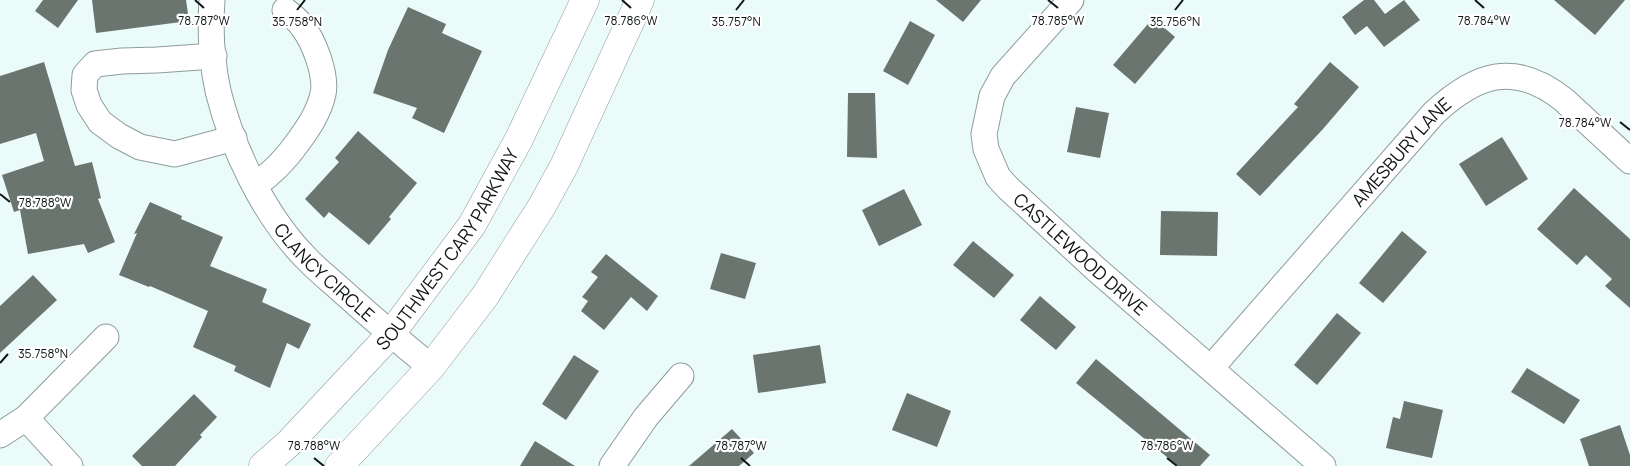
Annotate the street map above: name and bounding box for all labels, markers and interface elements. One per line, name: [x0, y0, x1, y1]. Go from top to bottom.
text: 78.787°W: [178, 12, 231, 29]
text: 78.786°W: [604, 12, 658, 29]
text: 78.785°W: [1032, 12, 1085, 29]
text: 78.784°W: [1458, 12, 1511, 29]
text: 35.758°N: [272, 13, 322, 30]
text: 35.757°N: [711, 13, 761, 30]
text: 35.756°N: [1150, 13, 1200, 30]
street label: AMESBURY LANE: [1346, 92, 1456, 211]
text: 78.784°W: [1559, 114, 1612, 131]
street label: SOUTHWEST CARY PARKWAY: [370, 143, 524, 355]
street label: CASTLEWOOD DRIVE: [1009, 187, 1152, 320]
text: 78.788°W: [19, 194, 72, 211]
street label: CLANCY CIRCLE: [269, 218, 380, 326]
text: 35.758°N: [18, 345, 68, 362]
text: 78.788°W: [288, 437, 341, 454]
text: 78.787°W: [715, 437, 768, 454]
text: 78.786°W: [1140, 437, 1194, 454]

